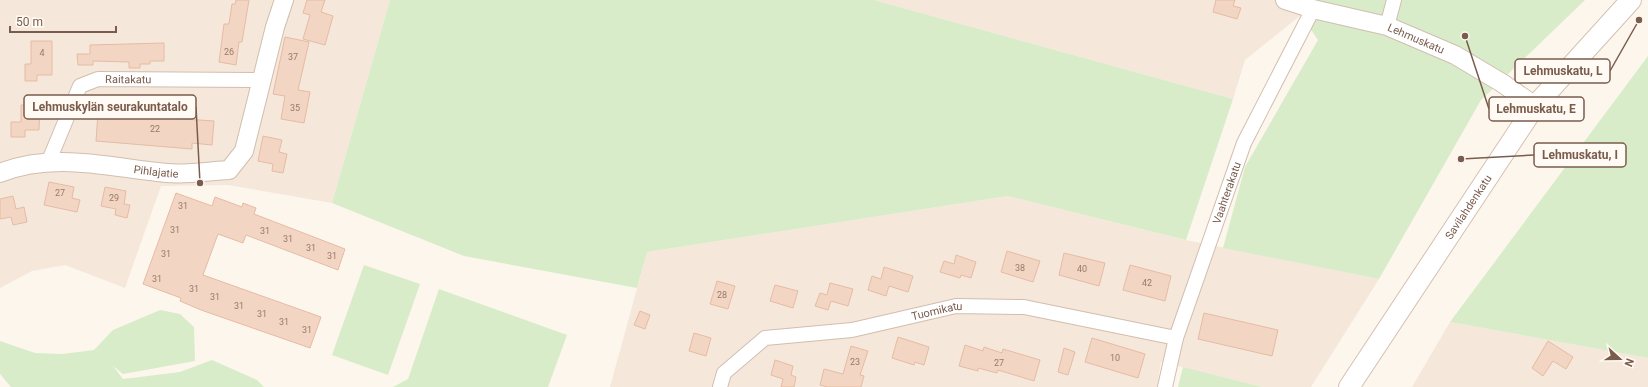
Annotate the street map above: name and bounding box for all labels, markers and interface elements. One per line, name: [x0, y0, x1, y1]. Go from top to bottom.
scale bar: [10, 8, 116, 34]
text: 50 m: [16, 15, 43, 29]
street label: Lehmuskatu: [1386, 21, 1447, 56]
house number: 26: [224, 47, 234, 57]
house number: 4: [39, 48, 45, 58]
house number: 37: [288, 52, 298, 62]
callout: Lehmuskatu, L: [1515, 59, 1610, 83]
text: Lehmuskatu, L: [1523, 64, 1603, 78]
street label: Raitakatu: [105, 73, 151, 86]
callout: Lehmuskylän seurakuntatalo: [24, 95, 196, 119]
callout: Lehmuskatu, E: [1489, 97, 1584, 121]
text: Lehmuskylän seurakuntatalo: [32, 100, 188, 114]
text: Lehmuskatu, E: [1496, 102, 1576, 116]
house number: 35: [290, 103, 300, 113]
house number: 22: [150, 124, 160, 134]
callout: Lehmuskatu, I: [1534, 143, 1626, 167]
text: Lehmuskatu, I: [1542, 148, 1618, 162]
street label: Vaahterakatu: [1210, 160, 1243, 226]
street label: Pihlajatie: [133, 163, 179, 180]
street label: Savilahdenkatu: [1442, 172, 1494, 242]
house number: 27: [55, 188, 65, 198]
house number: 29: [109, 193, 119, 203]
house number: 31: [178, 201, 188, 211]
house number: 31: [170, 225, 180, 235]
house number: 31: [260, 226, 270, 236]
house number: 31: [283, 234, 293, 244]
house number: 31: [306, 243, 316, 253]
house number: 31: [161, 249, 171, 259]
house number: 31: [327, 251, 337, 261]
house number: 38: [1015, 263, 1025, 273]
house number: 40: [1077, 264, 1087, 274]
house number: 31: [152, 274, 162, 284]
house number: 42: [1142, 278, 1152, 288]
house number: 31: [189, 284, 199, 294]
house number: 28: [717, 290, 727, 300]
house number: 31: [210, 292, 220, 302]
street label: Tuomikatu: [910, 299, 963, 323]
house number: 31: [234, 301, 244, 311]
house number: 31: [257, 309, 267, 319]
house number: 31: [279, 317, 289, 327]
house number: 31: [302, 325, 312, 335]
north arrow: [1600, 339, 1640, 379]
house number: 10: [1110, 353, 1120, 363]
text: N: [1621, 356, 1636, 369]
house number: 23: [850, 357, 860, 367]
house number: 27: [994, 358, 1004, 368]

